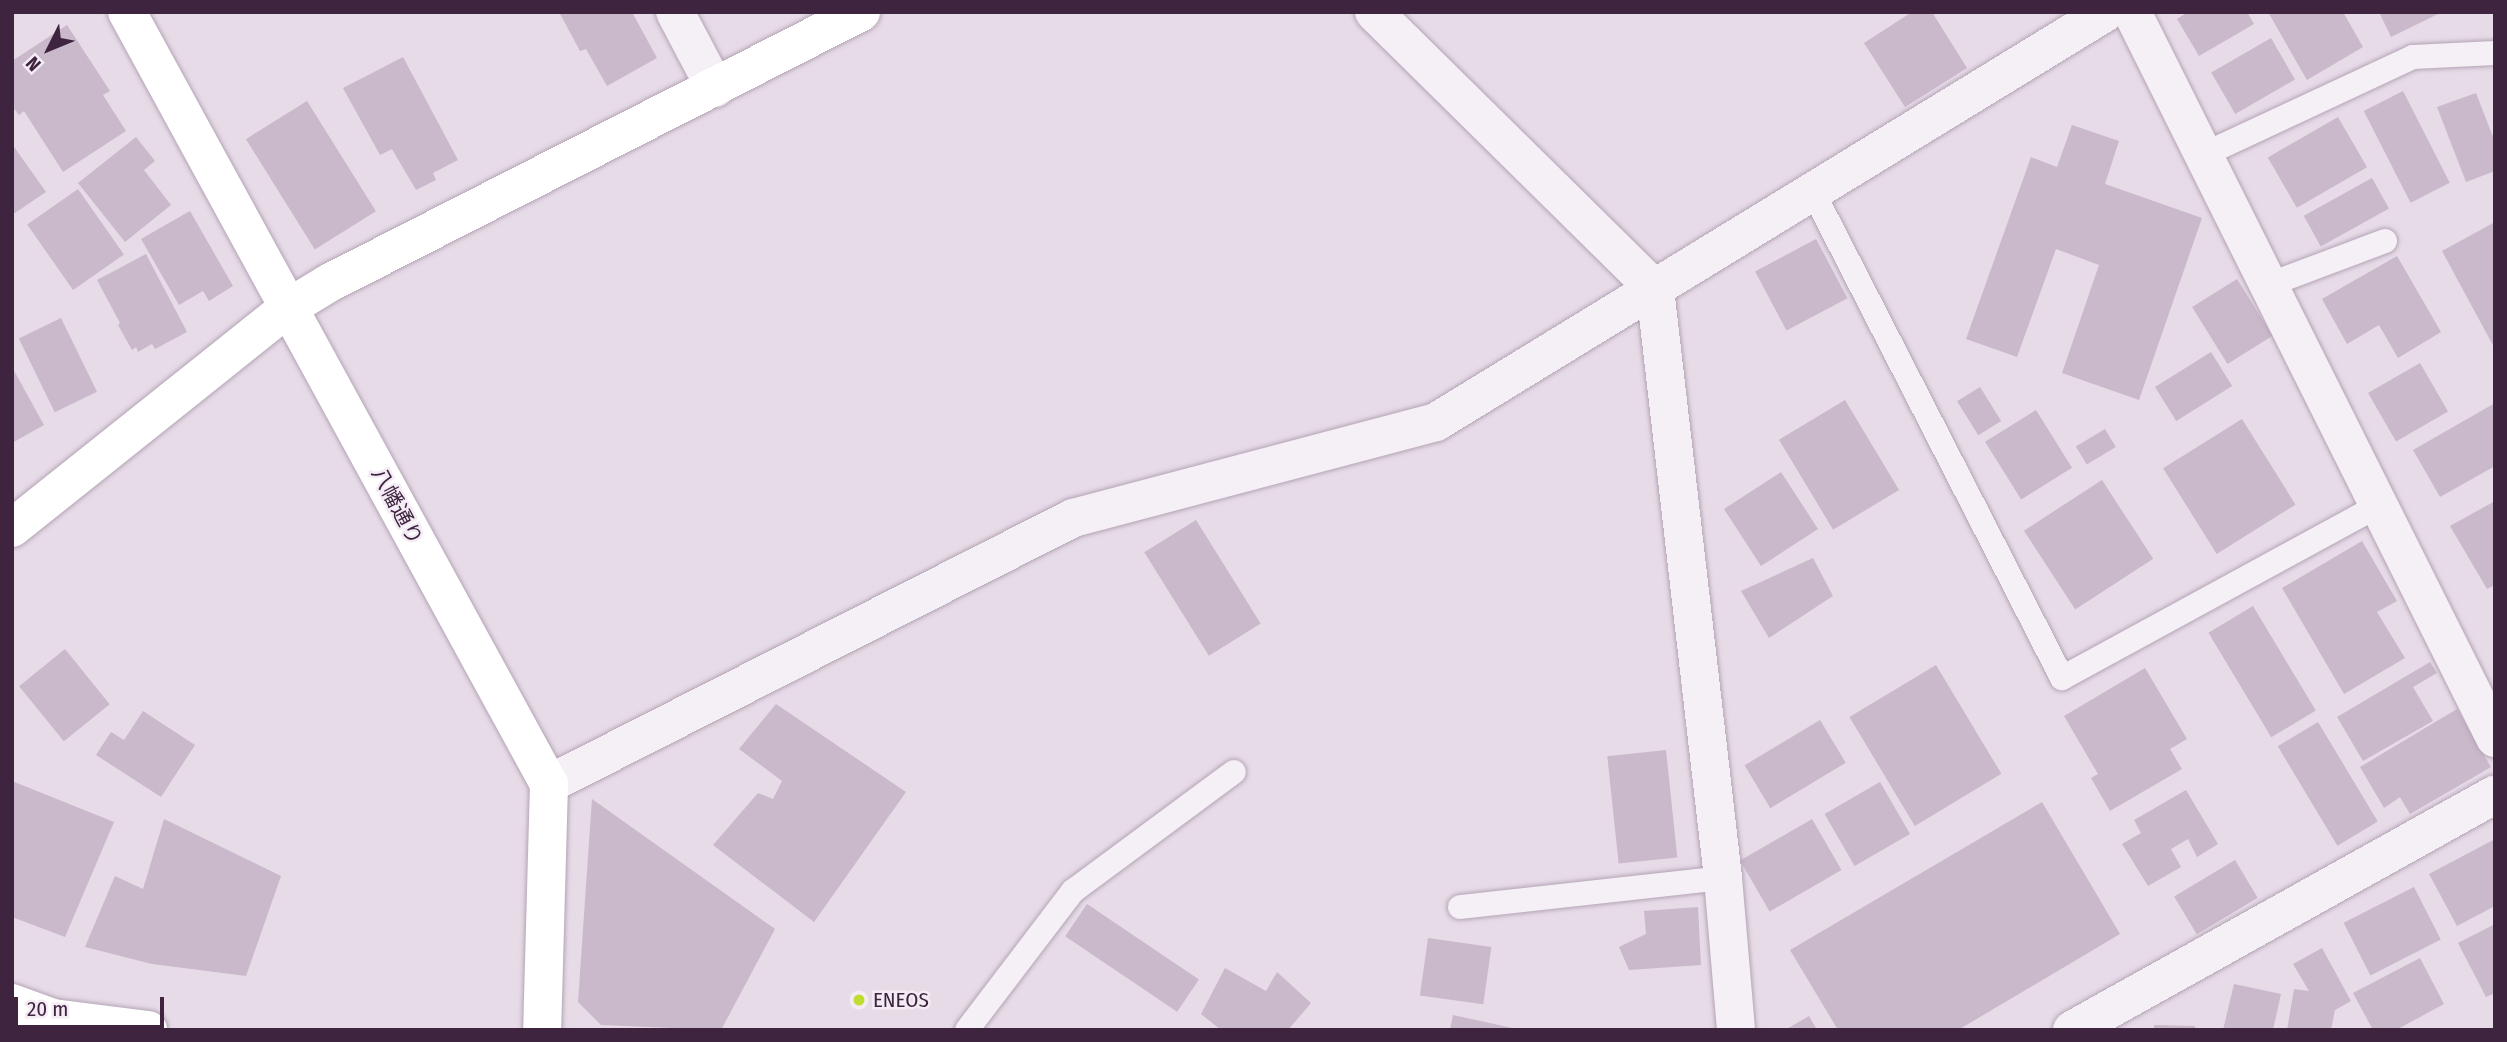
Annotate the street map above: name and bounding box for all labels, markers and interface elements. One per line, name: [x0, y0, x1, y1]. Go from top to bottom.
north arrow: [14, 14, 84, 84]
text: N: [21, 52, 46, 76]
street label: 八幡通り: [366, 463, 428, 549]
scale bar: [18, 982, 168, 1026]
place label: ENEOS: [873, 987, 929, 1013]
marker: ENEOS: [851, 992, 867, 1008]
text: 20 m: [27, 996, 68, 1022]

